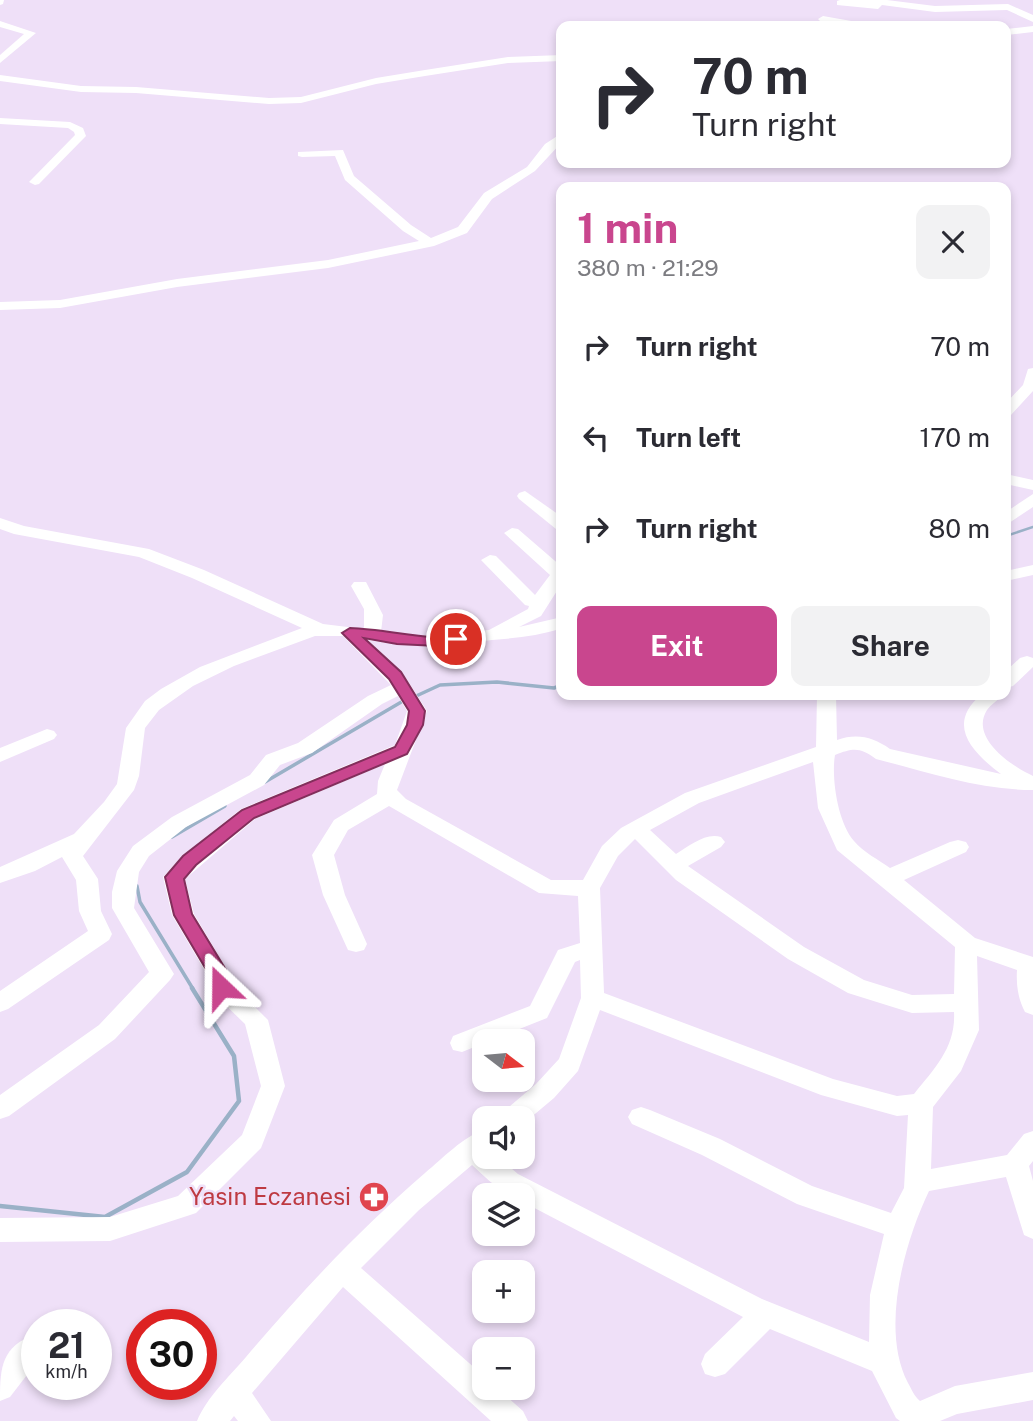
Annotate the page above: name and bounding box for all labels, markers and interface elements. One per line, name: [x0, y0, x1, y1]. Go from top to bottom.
text: 70 m: [692, 47, 809, 105]
icon: right: [577, 49, 668, 140]
text: Turn right: [692, 106, 837, 143]
text: 1 min: [577, 203, 678, 252]
button: close: [916, 205, 990, 279]
text: 380 m · 21:29: [577, 254, 719, 281]
icon: right: [577, 328, 615, 366]
text: Turn right: [636, 331, 758, 362]
text: 70 m: [930, 331, 990, 362]
icon: left: [577, 419, 615, 457]
text: Turn left: [636, 422, 741, 453]
text: 170 m: [920, 422, 990, 453]
icon: right: [577, 510, 615, 548]
text: Turn right: [636, 513, 758, 544]
text: 80 m: [929, 513, 990, 544]
button: Exit: [577, 606, 777, 686]
button: Share: [791, 606, 990, 686]
pin: [426, 609, 486, 669]
icon: arrive: [437, 620, 475, 658]
position arrow: [184, 950, 258, 1024]
north arrow: [472, 1029, 536, 1092]
map controls: [472, 1029, 535, 1400]
button: sound: [472, 1106, 535, 1169]
pharmacy icon: Yasin Eczanesi: [357, 1180, 391, 1214]
place label: Yasin Eczanesi: [189, 1182, 351, 1210]
button: layers: [472, 1183, 535, 1246]
button: +: [472, 1260, 535, 1323]
speed limit sign: 30: [126, 1309, 217, 1400]
text: 21: [48, 1325, 85, 1366]
button: −: [472, 1337, 535, 1400]
text: km/h: [45, 1361, 88, 1382]

